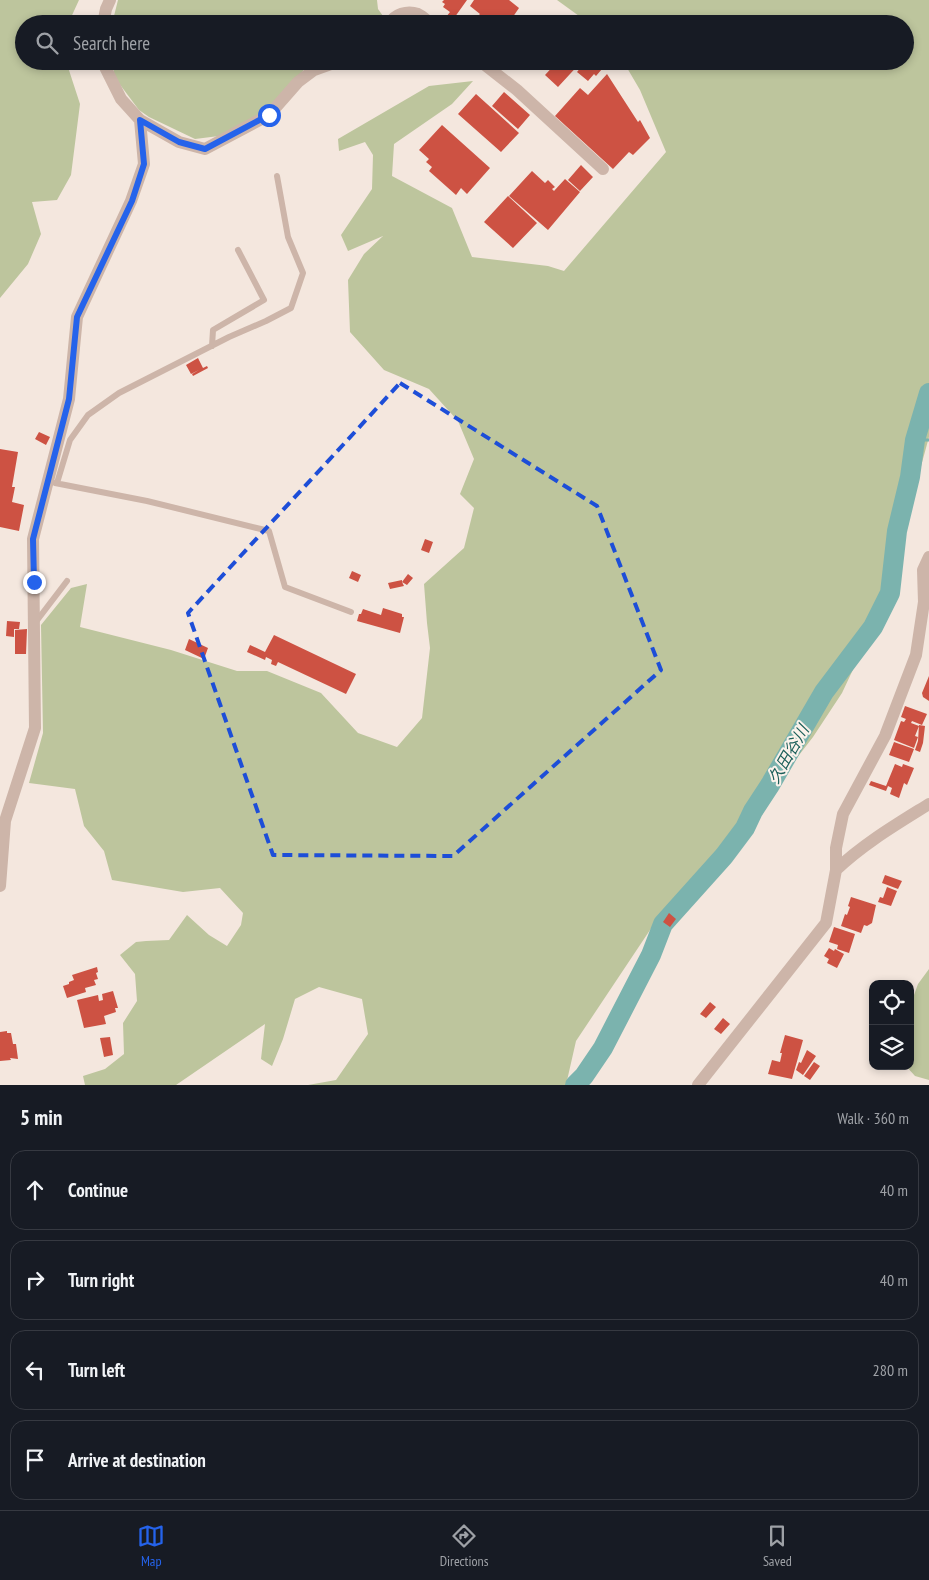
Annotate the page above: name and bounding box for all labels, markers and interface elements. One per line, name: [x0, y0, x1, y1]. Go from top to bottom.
search box: [15, 15, 914, 70]
icon: search: [33, 29, 61, 57]
text: Search here: [73, 31, 150, 55]
route start: [258, 104, 281, 127]
route end: [23, 571, 46, 594]
water label: 久田谷川: [763, 720, 814, 787]
map controls: [869, 980, 914, 1070]
button: locate: [869, 980, 914, 1025]
button: layers: [869, 1025, 914, 1070]
text: 5 min: [20, 1104, 62, 1131]
text: Walk · 360 m: [837, 1108, 909, 1128]
icon: ahead: [21, 1176, 49, 1204]
text: Continue: [68, 1178, 128, 1202]
text: 40 m: [880, 1180, 908, 1200]
icon: right: [21, 1266, 49, 1294]
text: Turn right: [68, 1268, 134, 1292]
text: 40 m: [880, 1270, 908, 1290]
icon: left: [21, 1356, 49, 1384]
text: Turn left: [68, 1358, 125, 1382]
text: 280 m: [873, 1360, 908, 1380]
icon: arrive: [21, 1446, 49, 1474]
text: Arrive at destination: [68, 1448, 206, 1472]
tab: Map: [137, 1522, 165, 1570]
tab: Directions: [440, 1522, 488, 1570]
tab: Saved: [763, 1522, 792, 1570]

